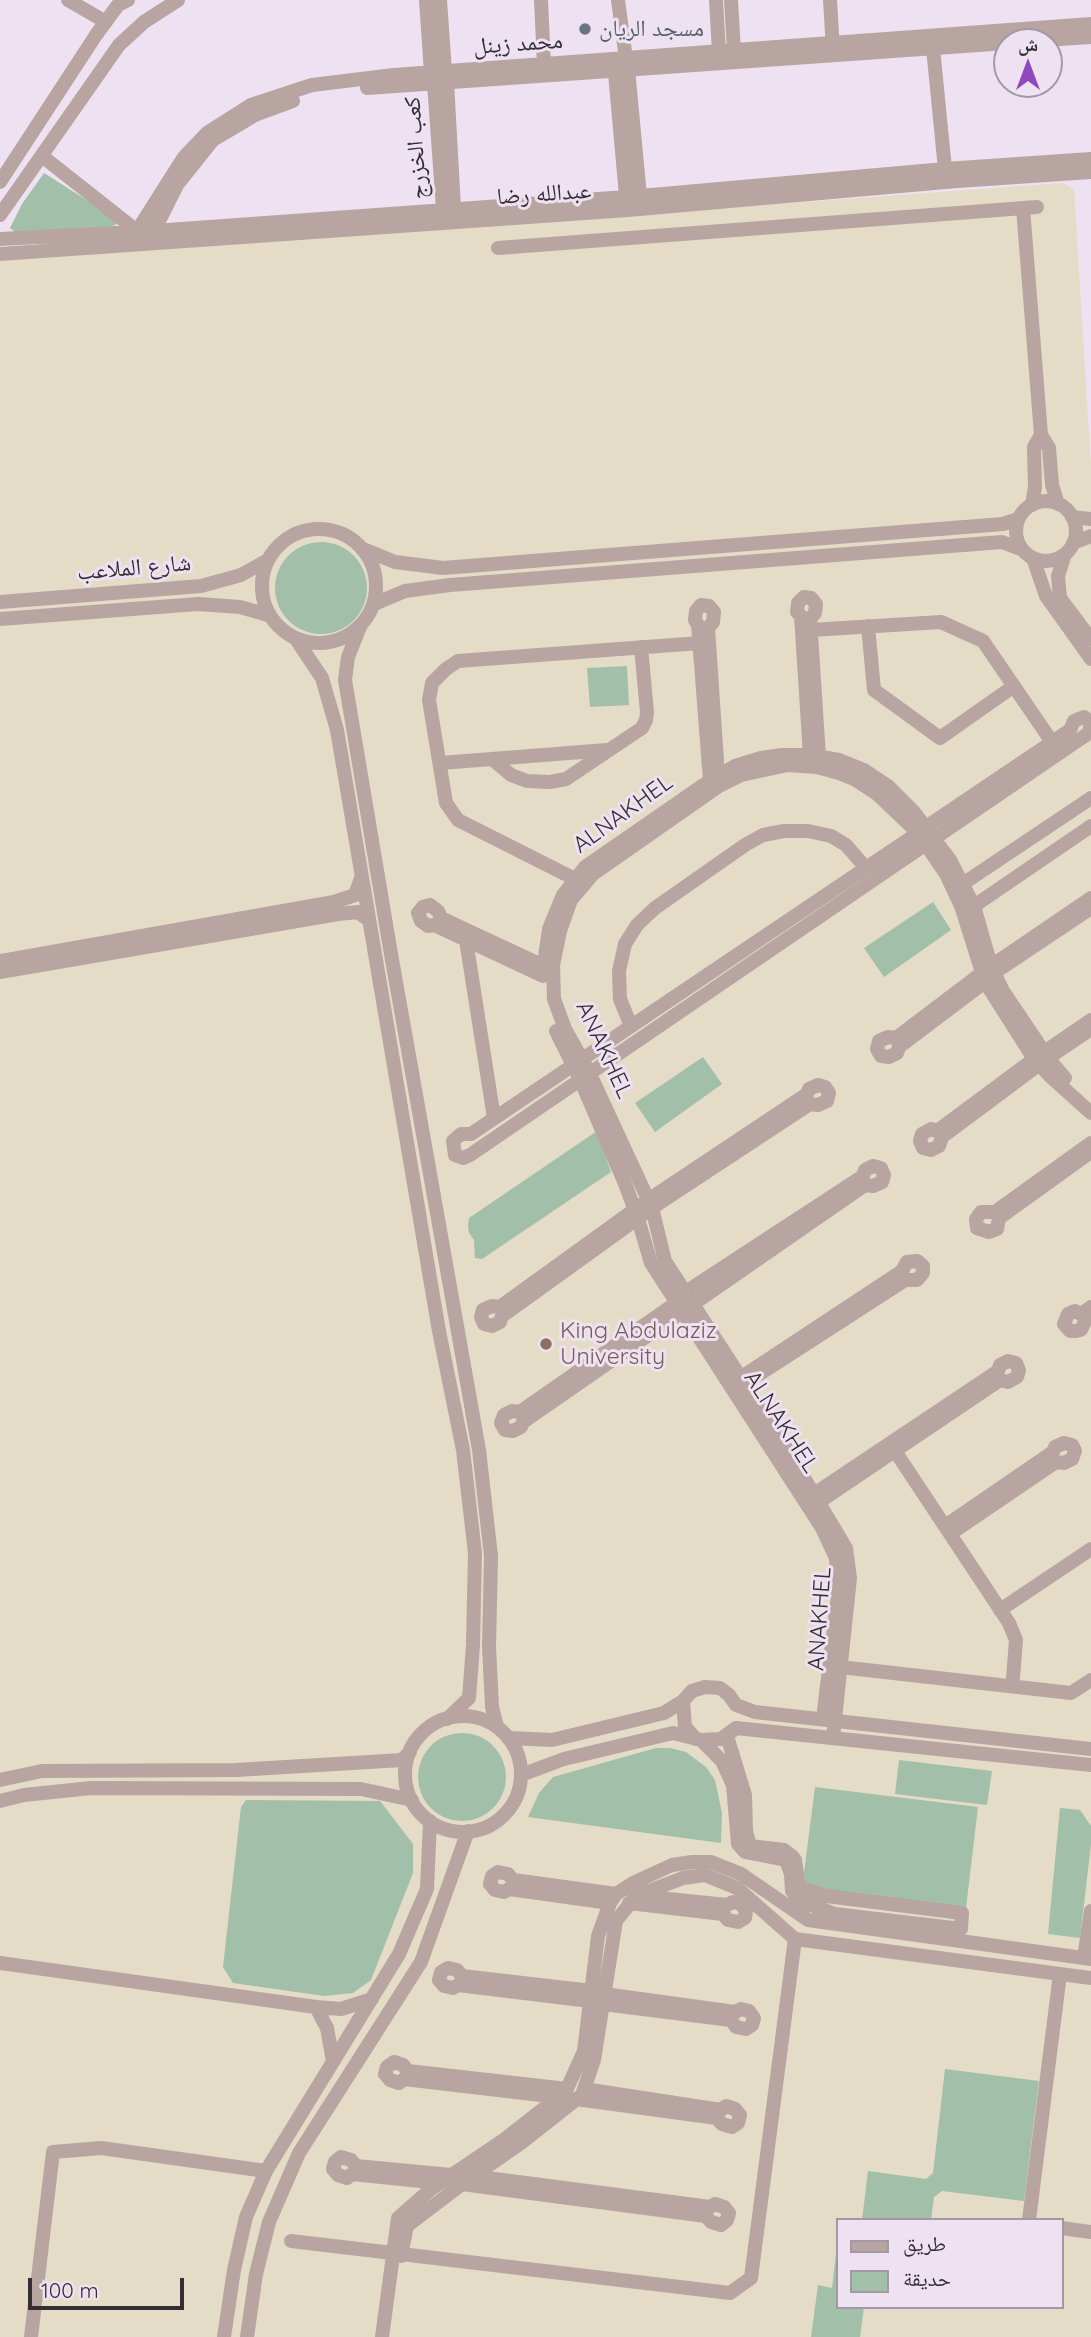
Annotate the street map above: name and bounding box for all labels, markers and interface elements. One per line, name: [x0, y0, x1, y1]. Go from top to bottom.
place label: مسجد الريان: [599, 15, 704, 43]
marker: مسجد الريان: [577, 21, 593, 37]
street label: محمد زينل: [472, 27, 564, 61]
north arrow: [993, 28, 1063, 98]
text: ش: [1018, 32, 1038, 56]
street label: كعب الخزرج: [399, 96, 433, 200]
street label: عبدالله رضا: [496, 177, 592, 211]
street label: شارع الملاعب: [76, 549, 192, 587]
street label: ALNAKHEL: [568, 769, 678, 859]
street label: ANAKHEL: [570, 997, 638, 1103]
place label: King Abdulaziz University: [560, 1317, 717, 1371]
marker: King Abdulaziz University: [538, 1336, 554, 1352]
street label: ALNAKHEL: [738, 1366, 824, 1478]
street label: ANAKHEL: [803, 1566, 837, 1672]
legend: [836, 2218, 1063, 2309]
text: طريق: [903, 2230, 946, 2256]
scale bar: [32, 2264, 187, 2308]
text: حديقة: [903, 2265, 951, 2291]
text: 100 m: [41, 2277, 99, 2303]

